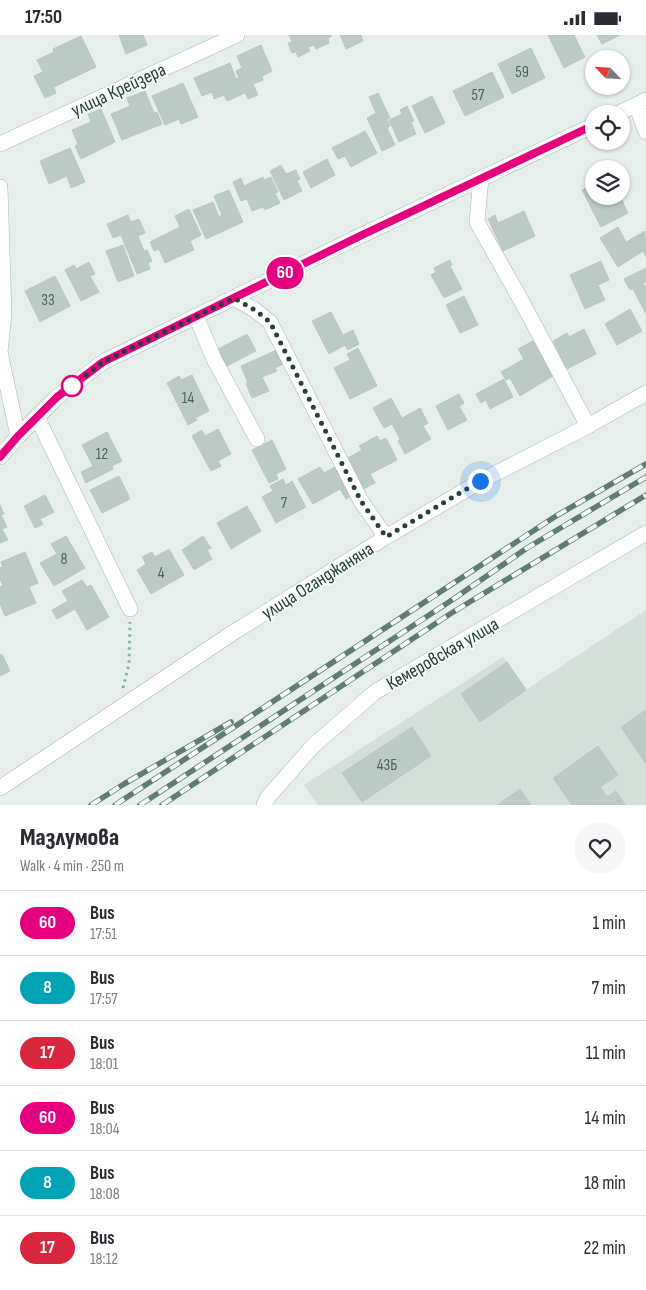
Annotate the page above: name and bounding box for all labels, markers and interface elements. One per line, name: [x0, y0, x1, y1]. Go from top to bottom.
text: 17:50: [25, 6, 62, 29]
north arrow: [585, 50, 630, 95]
map controls: [585, 50, 630, 205]
street label: улица Крейзера: [68, 58, 170, 122]
house number: 59: [515, 63, 529, 82]
house number: 57: [472, 86, 485, 105]
button: locate: [585, 105, 630, 150]
button: layers: [585, 160, 630, 205]
line badge: 60: [262, 257, 308, 289]
text: 60: [276, 262, 294, 283]
house number: 33: [41, 291, 55, 310]
unlabelled marker: [61, 375, 83, 397]
house number: 14: [182, 389, 194, 408]
house number: 12: [96, 445, 108, 464]
your location: [468, 469, 493, 494]
house number: 7: [281, 494, 288, 513]
street label: улица Оганджаняна: [258, 538, 378, 625]
house number: 8: [60, 550, 68, 569]
house number: 4: [158, 564, 165, 583]
street label: Кемеровская улица: [382, 613, 503, 696]
house number: 43Б: [377, 756, 397, 775]
button: heart: [574, 822, 626, 874]
text: Мазлумова: [20, 823, 119, 852]
text: Walk · 4 min · 250 m: [20, 857, 124, 876]
text: Bus: [90, 902, 115, 925]
text: 60: [39, 912, 56, 933]
text: 1 min: [592, 912, 626, 935]
text: 17:51: [90, 925, 117, 944]
text: Bus: [90, 967, 115, 990]
text: 8: [43, 977, 52, 998]
text: 7 min: [592, 977, 626, 1000]
text: 17:57: [90, 990, 118, 1009]
text: Bus: [90, 1032, 115, 1055]
text: 17: [40, 1042, 55, 1063]
text: 11 min: [586, 1042, 626, 1065]
text: 18:01: [90, 1055, 118, 1074]
text: Bus: [90, 1097, 115, 1120]
text: 60: [39, 1107, 56, 1128]
text: 14 min: [585, 1107, 626, 1130]
text: 18:04: [90, 1120, 119, 1139]
text: Bus: [90, 1162, 115, 1185]
text: 8: [43, 1172, 52, 1193]
text: 18 min: [584, 1172, 626, 1195]
text: 18:08: [90, 1185, 120, 1204]
text: Bus: [90, 1227, 115, 1250]
text: 17: [40, 1237, 55, 1258]
text: 22 min: [583, 1237, 626, 1260]
text: 18:12: [90, 1250, 118, 1269]

